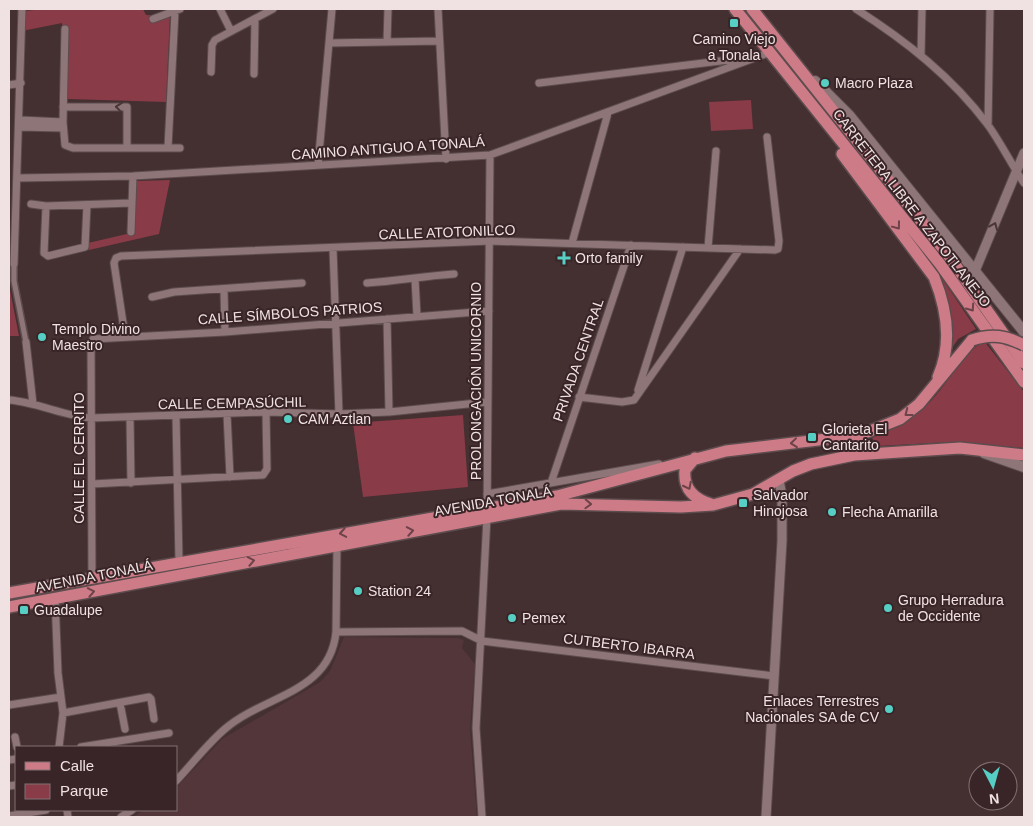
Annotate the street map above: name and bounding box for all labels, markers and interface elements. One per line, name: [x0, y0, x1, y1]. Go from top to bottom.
marker: Camino Viejo a Tonala: [728, 17, 740, 29]
place label: Camino Viejo a Tonala: [692, 31, 776, 63]
place label: Macro Plaza: [835, 75, 913, 91]
marker: Macro Plaza: [819, 77, 831, 89]
one-way arrow: [115, 102, 123, 113]
street label: CARRETERA LIBRE A ZAPOTLANEJO: [830, 106, 994, 310]
street label: CAMINO ANTIGUO A TONALÁ: [291, 133, 486, 163]
one-way arrow: [891, 220, 900, 230]
street label: CALLE ATOTONILCO: [378, 222, 516, 242]
one-way arrow: [988, 222, 998, 231]
place label: Orto family: [575, 250, 643, 266]
marker: Orto family: [557, 251, 571, 265]
street label: PROLONGACIÓN UNICORNIO: [468, 282, 484, 480]
street label: PRIVADA CENTRAL: [549, 296, 607, 424]
street label: CALLE SÍMBOLOS PATRIOS: [197, 299, 383, 327]
one-way arrow: [965, 302, 974, 312]
place label: Templo Divino Maestro: [52, 321, 140, 353]
marker: Templo Divino Maestro: [36, 331, 48, 343]
street label: CALLE EL CERRITO: [71, 392, 87, 524]
street label: CALLE CEMPASÚCHIL: [158, 394, 307, 412]
one-way arrow: [904, 407, 914, 416]
place label: CAM Aztlan: [298, 411, 371, 427]
marker: CAM Aztlan: [282, 413, 294, 425]
place label: Glorieta El Cantarito: [822, 421, 887, 453]
marker: Glorieta El Cantarito: [806, 431, 818, 443]
one-way arrow: [789, 438, 797, 449]
one-way arrow: [682, 481, 692, 490]
street label: AVENIDA TONALÁ: [433, 483, 554, 519]
place label: Salvador Hinojosa: [753, 487, 809, 519]
marker: Salvador Hinojosa: [737, 497, 749, 509]
one-way arrow: [584, 498, 592, 509]
place label: Flecha Amarilla: [842, 504, 938, 520]
marker: Flecha Amarilla: [826, 506, 838, 518]
one-way arrow: [339, 527, 348, 537]
one-way arrow: [406, 527, 415, 537]
street label: AVENIDA TONALÁ: [34, 557, 155, 595]
one-way arrow: [246, 557, 255, 567]
place label: Station 24: [368, 583, 431, 599]
marker: Station 24: [352, 585, 364, 597]
one-way arrow: [87, 587, 96, 597]
place label: Grupo Herradura de Occidente: [898, 592, 1004, 624]
place label: Guadalupe: [34, 602, 103, 618]
marker: Grupo Herradura de Occidente: [882, 602, 894, 614]
marker: Guadalupe: [18, 604, 30, 616]
place label: Pemex: [522, 610, 566, 626]
marker: Pemex: [506, 612, 518, 624]
street label: CUTBERTO IBARRA: [562, 630, 696, 662]
place label: Enlaces Terrestres Nacionales SA de CV: [745, 693, 880, 725]
marker: Enlaces Terrestres Nacionales SA de CV: [883, 703, 895, 715]
legend: [15, 746, 178, 811]
text: Calle: [60, 757, 94, 774]
north arrow: [968, 761, 1018, 811]
text: Parque: [60, 782, 108, 799]
text: N: [988, 790, 1000, 807]

